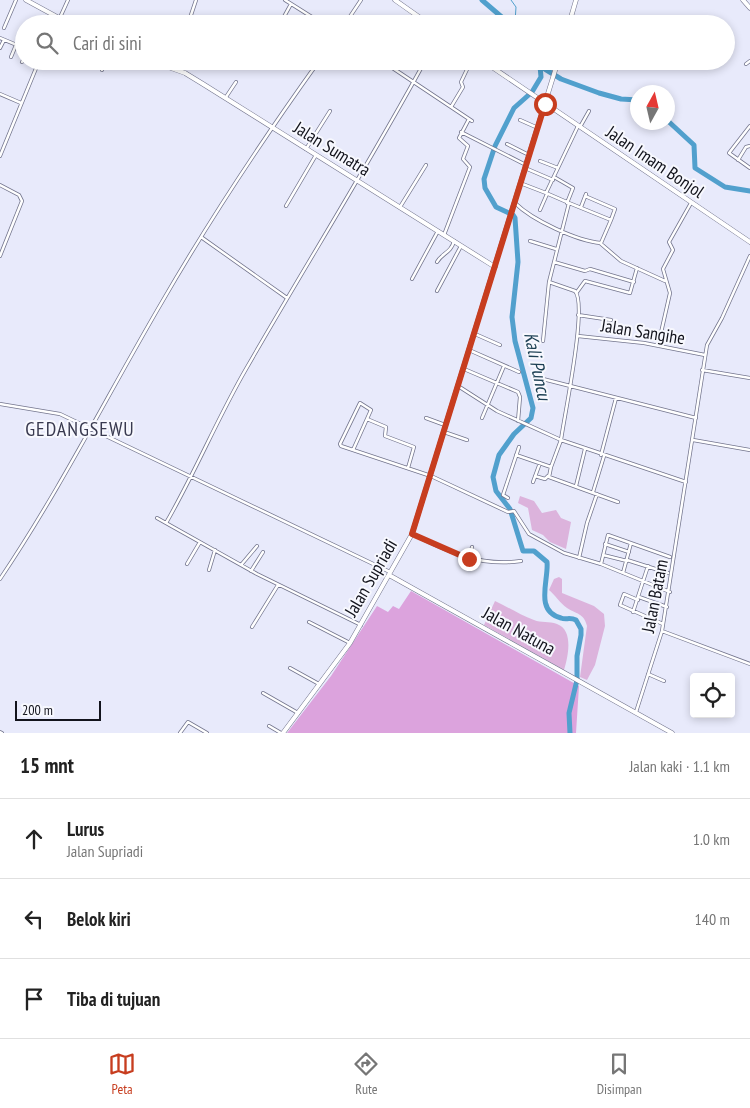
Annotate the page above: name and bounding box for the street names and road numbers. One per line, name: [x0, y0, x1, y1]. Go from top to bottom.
street label: Jalan Sumatra: [289, 115, 375, 181]
street label: Jalan Imam Bonjol: [601, 120, 709, 203]
street label: Jalan Sangihe: [599, 313, 687, 349]
street label: Jalan Supriadi: [339, 535, 402, 621]
street label: Jalan Batam: [636, 557, 673, 636]
street label: Jalan Natuna: [478, 601, 560, 660]

